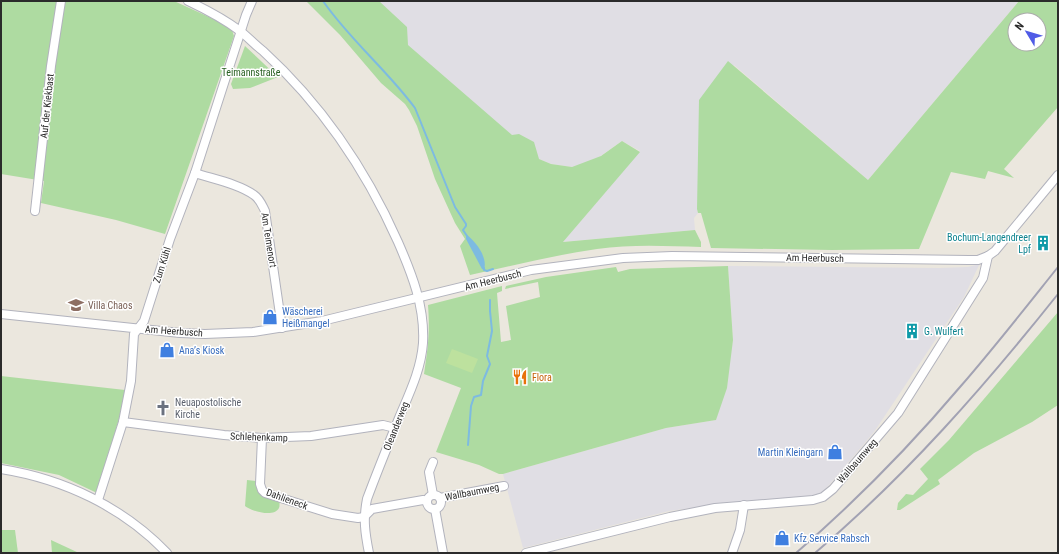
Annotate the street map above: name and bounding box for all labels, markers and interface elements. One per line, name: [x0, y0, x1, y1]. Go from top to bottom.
north arrow: [1007, 12, 1047, 52]
text: N: [1012, 19, 1027, 33]
park label: Teimannstraße: [222, 67, 281, 78]
street label: Auf der Kiekbast: [38, 73, 56, 139]
street label: Am Teimenort: [259, 212, 279, 268]
place label: Bochum-Langendreer Lpf: [947, 232, 1032, 255]
building icon: Bochum-Langendreer Lpf: [1034, 234, 1052, 252]
street label: Zum Kühl: [151, 246, 173, 284]
street label: Am Heerbusch: [786, 252, 844, 264]
street label: Am Heerbusch: [464, 268, 523, 292]
school or university icon: Villa Chaos: [67, 296, 85, 314]
place label: Villa Chaos: [88, 300, 133, 311]
place label: Wäscherei Heißmangel: [282, 306, 329, 329]
shop icon: Wäscherei Heißmangel: [261, 308, 279, 326]
building icon: G. Wulfert: [903, 322, 921, 340]
street label: Am Heerbusch: [145, 323, 203, 339]
place label: G. Wulfert: [924, 326, 964, 337]
shop icon: Anaʼs Kiosk: [158, 341, 176, 359]
place label: Anaʼs Kiosk: [179, 345, 225, 356]
restaurant icon: Flora: [511, 368, 529, 386]
place label: Flora: [532, 372, 552, 383]
place label: Neuapostolische Kirche: [175, 397, 241, 420]
church icon: Neuapostolische Kirche: [154, 399, 172, 417]
street label: Oleanderweg: [381, 400, 411, 452]
street label: Schlehenkamp: [230, 430, 288, 444]
street label: Wallbaumweg: [835, 437, 879, 485]
shop icon: Martin Kleingarn: [826, 443, 844, 461]
place label: Martin Kleingarn: [758, 447, 823, 458]
street label: Wallbaumweg: [444, 481, 500, 503]
street label: Dahlieneck: [265, 486, 310, 512]
shop icon: Kfz Service Rabsch: [773, 529, 791, 547]
place label: Kfz Service Rabsch: [794, 533, 870, 544]

